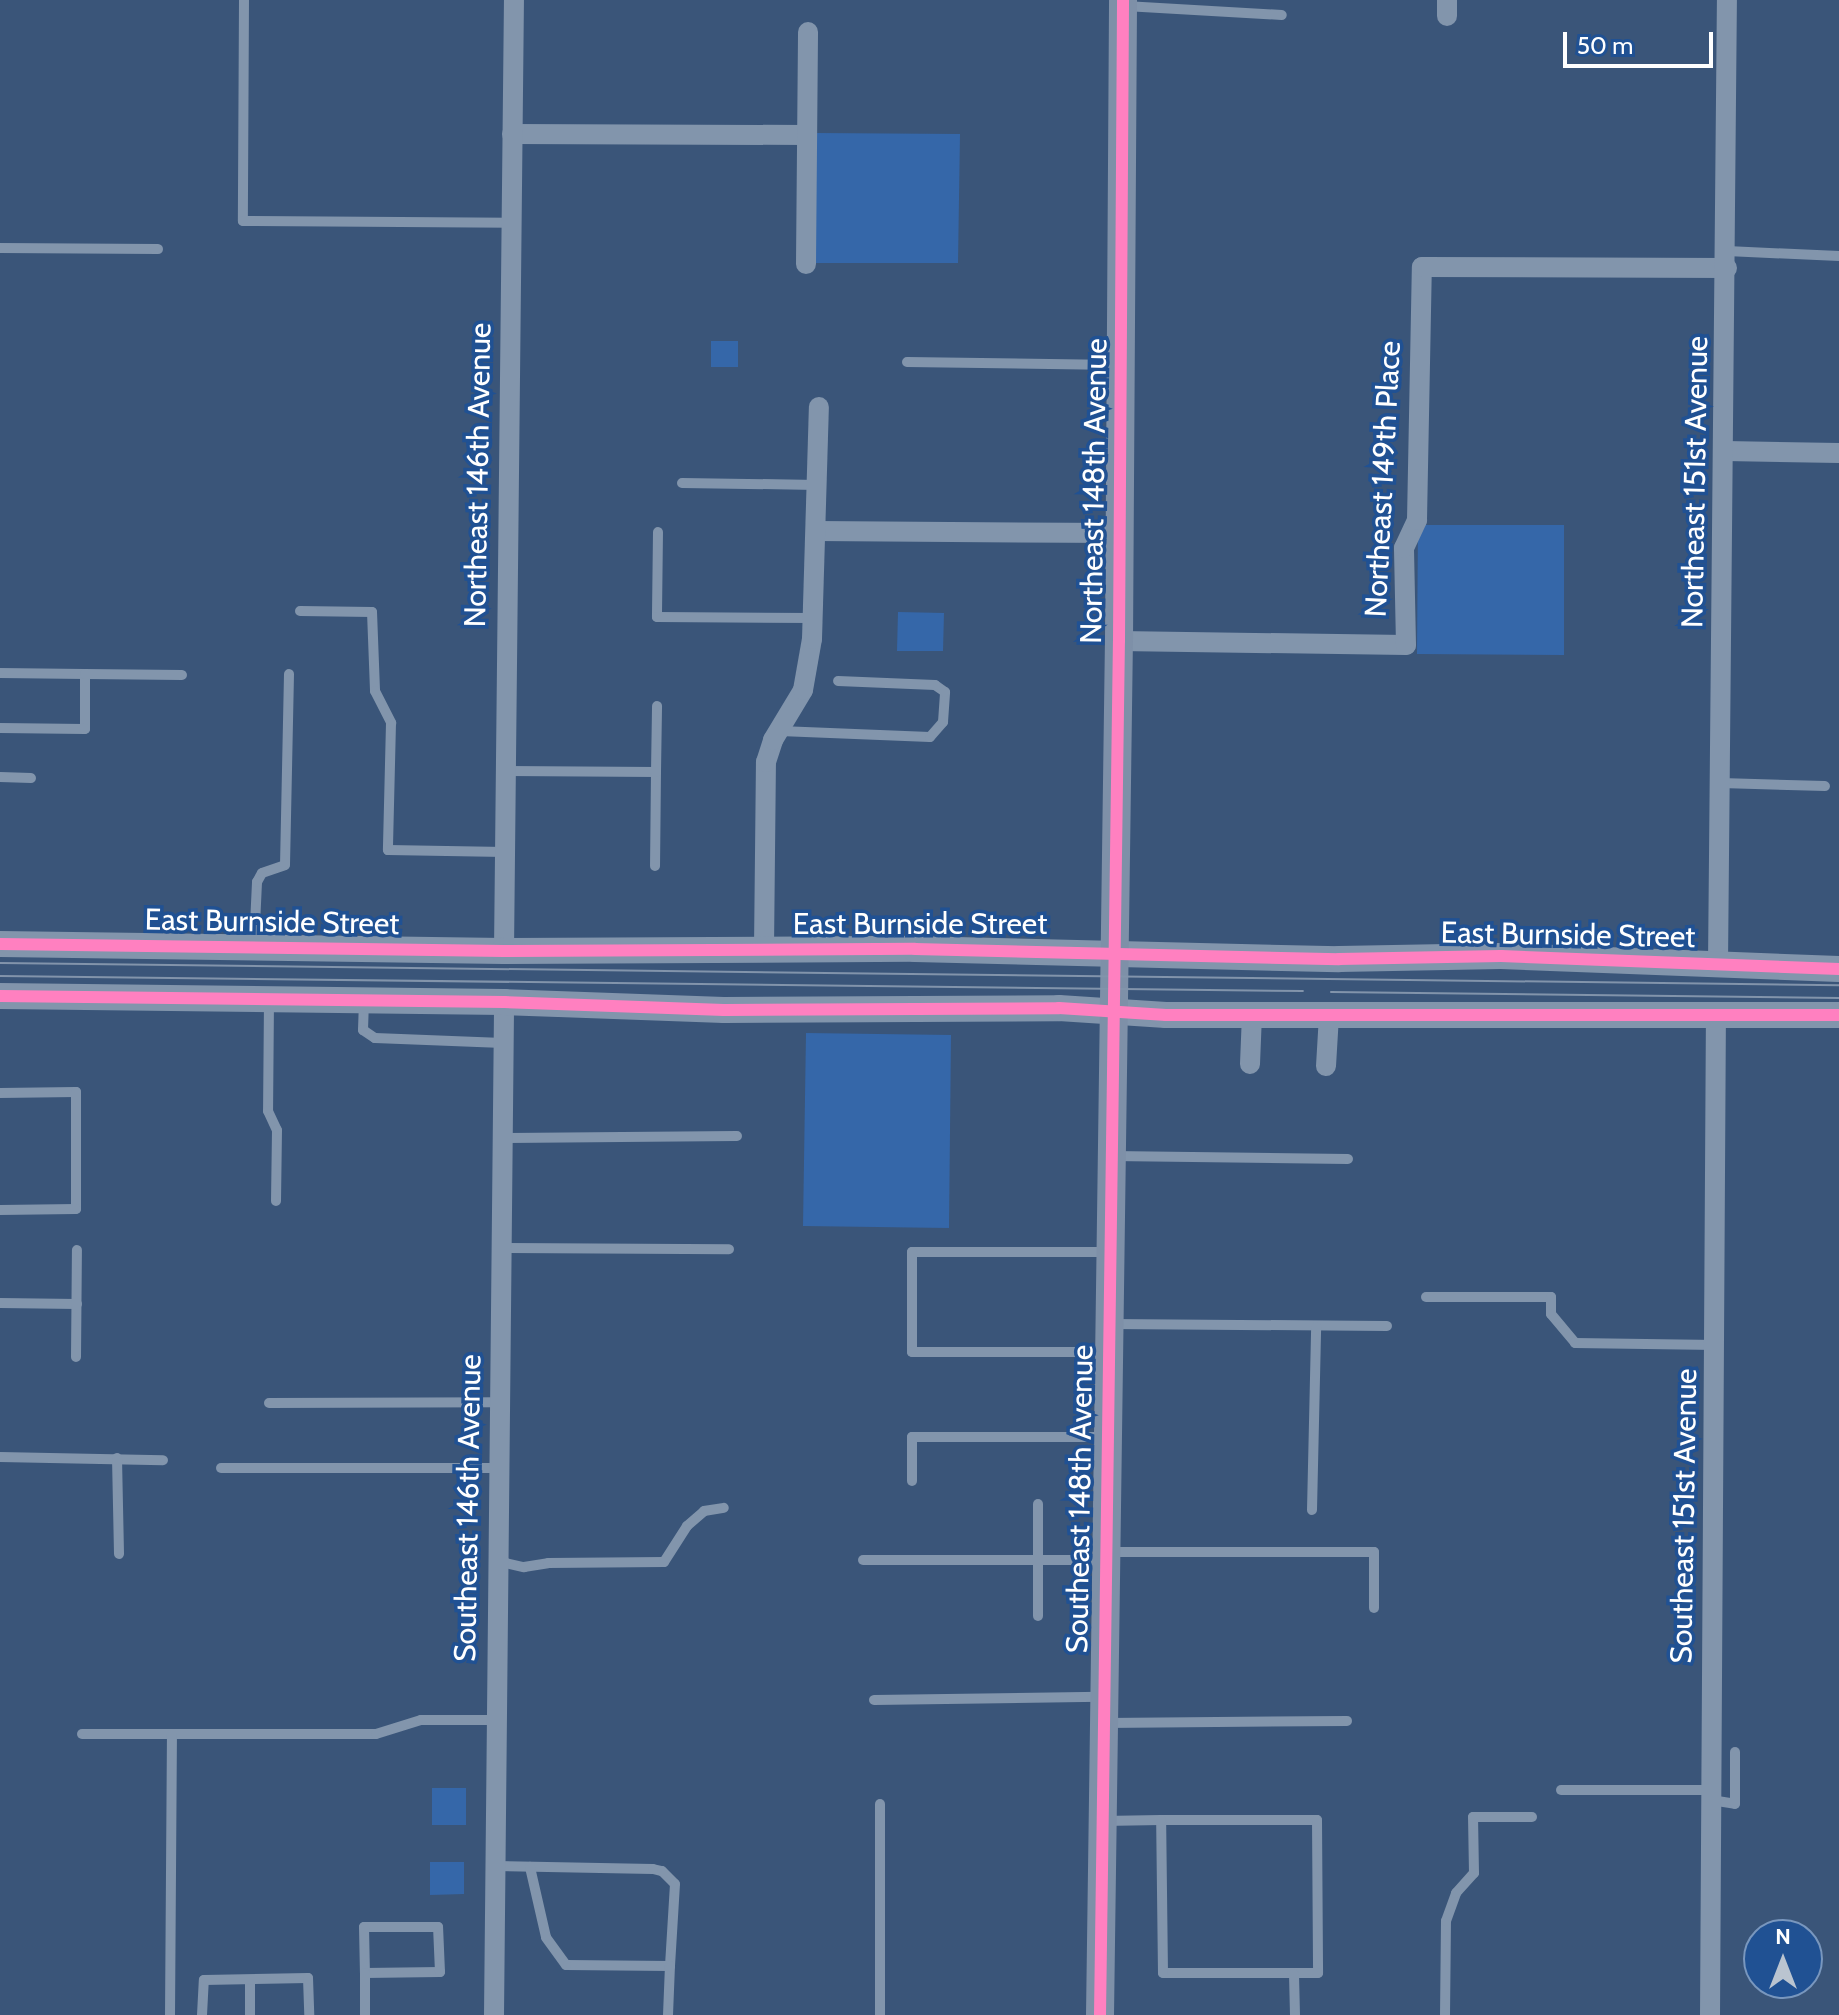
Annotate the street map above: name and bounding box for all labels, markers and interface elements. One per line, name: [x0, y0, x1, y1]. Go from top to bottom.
scale bar: [1567, 16, 1717, 66]
text: 50 m: [1577, 31, 1633, 60]
street label: Northeast 146th Avenue: [457, 322, 499, 628]
street label: Northeast 151st Avenue: [1674, 336, 1716, 628]
street label: Northeast 148th Avenue: [1073, 338, 1115, 644]
street label: Northeast 149th Place: [1358, 340, 1408, 618]
street label: East Burnside Street: [144, 902, 400, 942]
street label: East Burnside Street: [793, 906, 1047, 942]
street label: East Burnside Street: [1440, 915, 1696, 955]
street label: Southeast 148th Avenue: [1059, 1344, 1101, 1654]
street label: Southeast 146th Avenue: [447, 1354, 489, 1662]
street label: Southeast 151st Avenue: [1663, 1368, 1705, 1664]
north arrow: [1743, 1919, 1823, 1999]
text: N: [1775, 1923, 1791, 1950]

